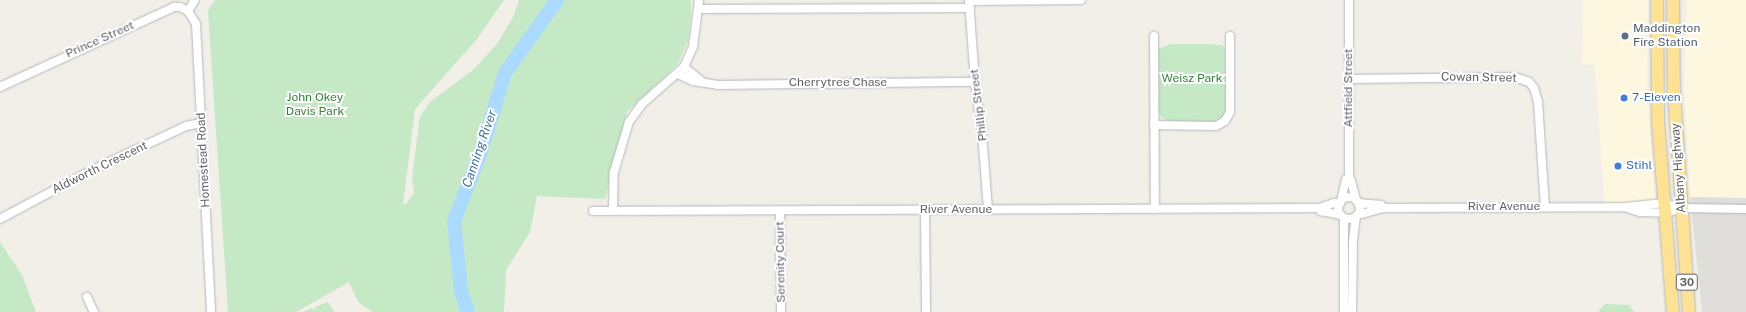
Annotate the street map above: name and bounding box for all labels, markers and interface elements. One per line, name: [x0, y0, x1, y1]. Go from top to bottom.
street label: Prince Street: [63, 18, 137, 62]
place label: Maddington Fire Station: [1633, 22, 1700, 50]
marker: Maddington Fire Station: [1620, 31, 1630, 41]
street label: Attfield Street: [1342, 49, 1356, 127]
street label: Phillip Street: [967, 68, 991, 142]
street label: Cowan Street: [1441, 70, 1517, 86]
park label: Weisz Park: [1162, 72, 1222, 86]
street label: Cherrytree Chase: [789, 76, 887, 90]
park label: John Okey Davis Park: [286, 91, 344, 119]
place label: 7-Eleven: [1632, 91, 1681, 105]
marker: 7-Eleven: [1619, 93, 1629, 103]
water label: Canning River: [459, 108, 501, 190]
street label: Homestead Road: [194, 112, 214, 208]
street label: Albany Highway: [1669, 122, 1689, 214]
street label: Aldworth Crescent: [50, 139, 150, 197]
place label: Stihl: [1626, 159, 1652, 173]
marker: Stihl: [1613, 161, 1623, 171]
street label: River Avenue: [1468, 200, 1540, 214]
street label: River Avenue: [920, 203, 992, 217]
street label: Serenity Court: [773, 221, 789, 303]
road number: 30: [1675, 273, 1699, 291]

